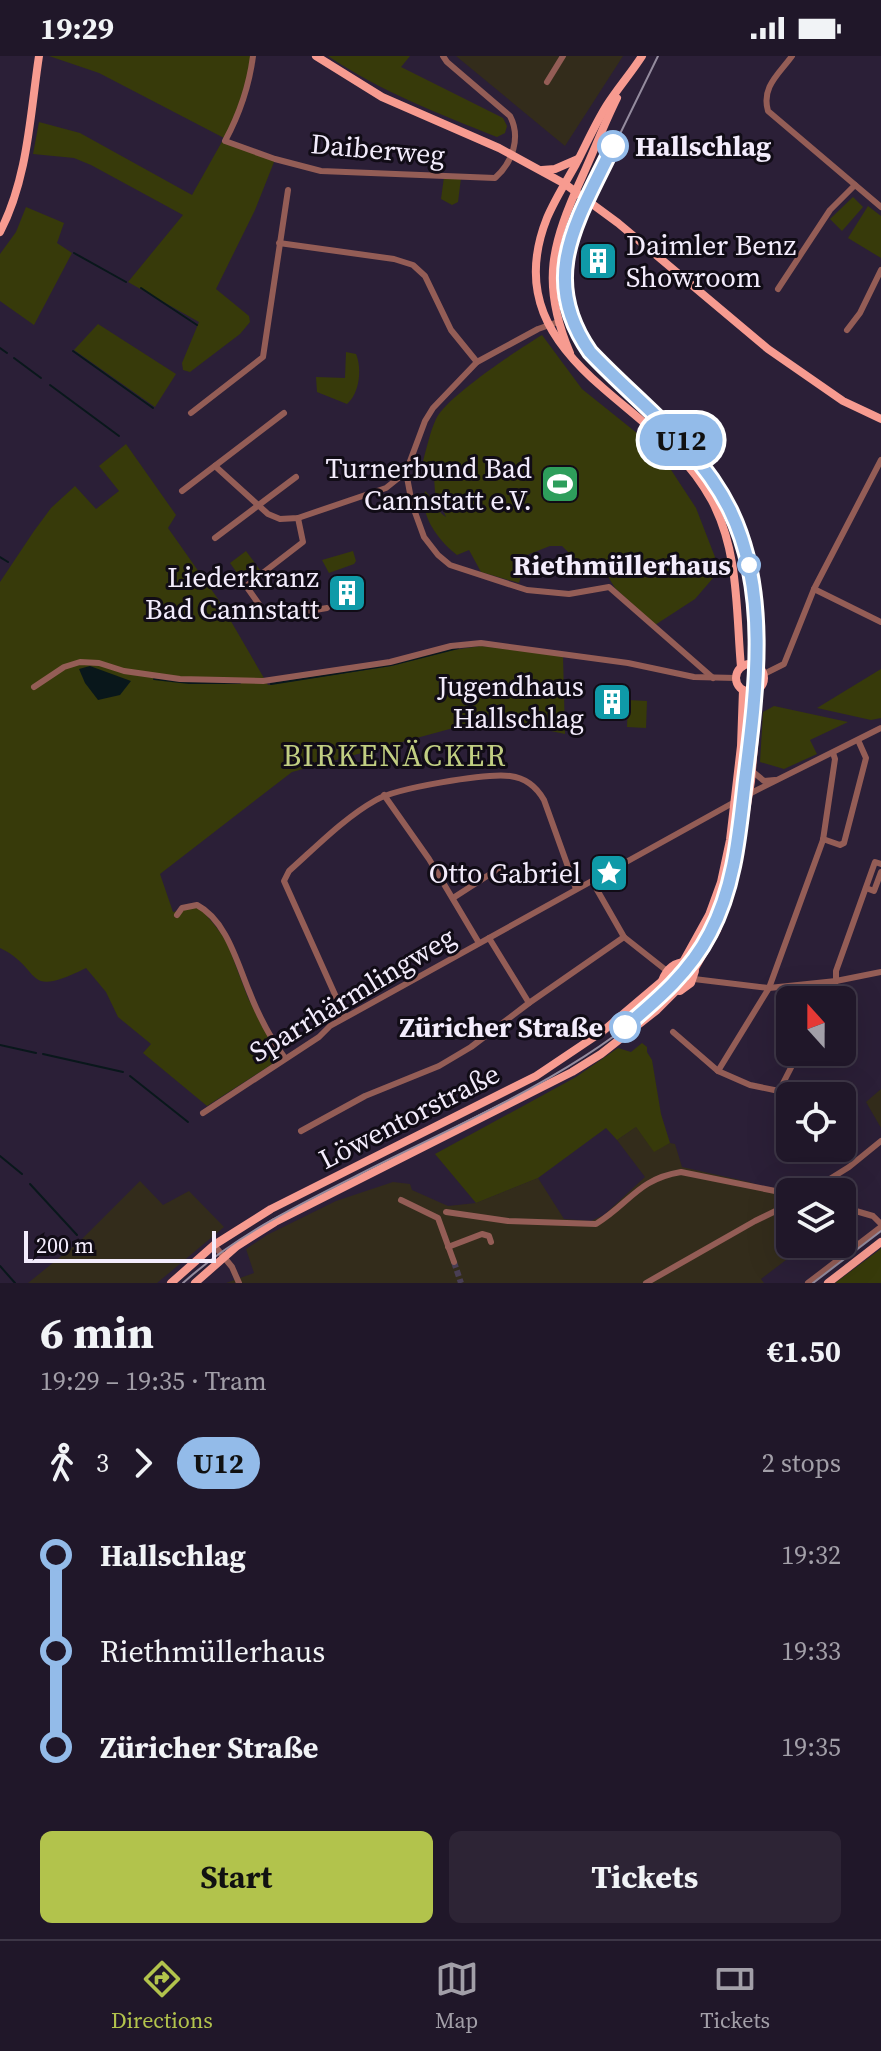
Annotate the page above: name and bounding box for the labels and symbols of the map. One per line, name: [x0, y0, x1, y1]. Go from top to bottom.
street label: Daiberweg: [309, 124, 447, 174]
place label: Hallschlag: [635, 127, 771, 165]
marker: Hallschlag: [598, 131, 628, 161]
place label: Daimler Benz Showroom: [626, 226, 797, 296]
building icon: Daimler Benz Showroom: [577, 240, 619, 282]
line badge: U12: [635, 414, 727, 466]
place label: Turnerbund Bad Cannstatt e.V.: [325, 449, 532, 519]
sports icon: Turnerbund Bad Cannstatt e.V.: [539, 463, 581, 505]
place label: Riethmüllerhaus: [512, 546, 731, 584]
marker: Riethmüllerhaus: [738, 554, 760, 576]
place label: Liederkranz Bad Cannstatt: [145, 558, 320, 628]
building icon: Liederkranz Bad Cannstatt: [326, 572, 368, 614]
place label: Jugendhaus Hallschlag: [436, 667, 584, 737]
building icon: Jugendhaus Hallschlag: [591, 681, 633, 723]
district label: BIRKENÄCKER: [282, 735, 508, 776]
place icon: Otto Gabriel: [588, 852, 630, 894]
place label: Otto Gabriel: [429, 854, 581, 892]
street label: Sparrhärmlingweg: [242, 918, 462, 1070]
north arrow: [776, 986, 856, 1066]
place label: Züricher Straße: [399, 1008, 603, 1046]
marker: Züricher Straße: [610, 1012, 640, 1042]
street label: Löwentorstraße: [312, 1054, 506, 1178]
scale bar: [24, 1227, 216, 1263]

